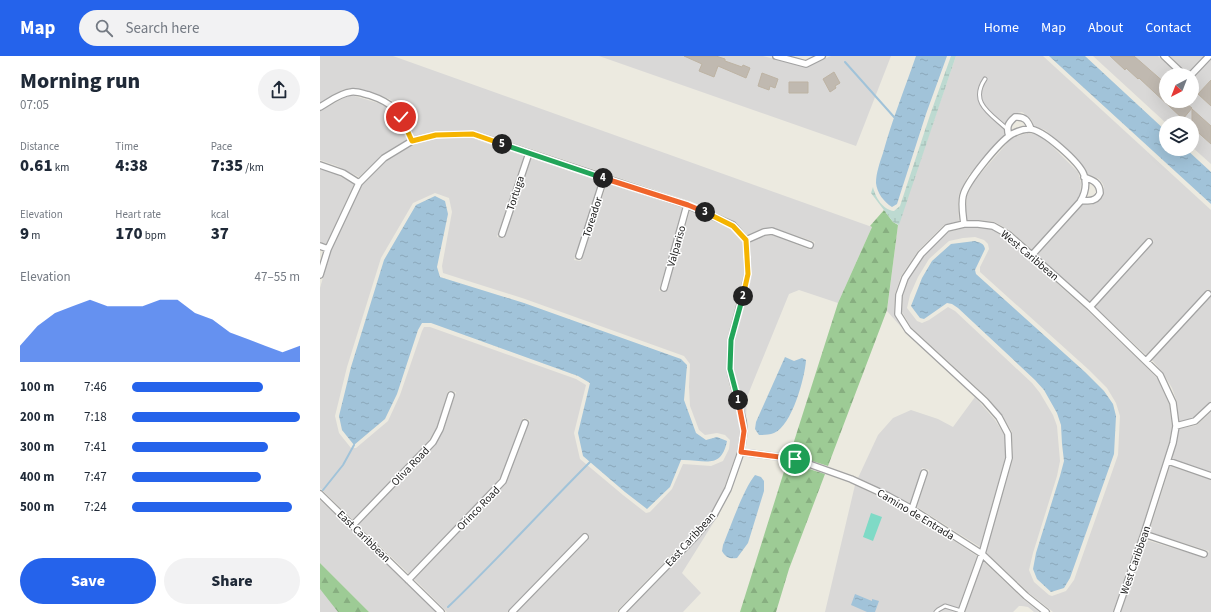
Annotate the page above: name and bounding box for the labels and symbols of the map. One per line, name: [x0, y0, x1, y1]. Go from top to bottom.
north arrow: [1159, 68, 1199, 108]
pin: [384, 100, 418, 134]
pin: 5: [492, 134, 512, 154]
pin: 4: [593, 168, 613, 188]
street label: Tortuga: [503, 174, 528, 212]
street label: Toreador: [579, 195, 606, 239]
pin: 3: [695, 202, 715, 222]
street label: Valpariso: [663, 224, 690, 269]
street label: West Caribbean: [997, 227, 1062, 284]
pin: 2: [733, 286, 753, 306]
pin: 1: [728, 390, 748, 410]
pin: [778, 442, 812, 476]
street label: Oliva Road: [388, 443, 433, 489]
street label: Orinco Road: [453, 483, 503, 534]
street label: Camino de Entrada: [874, 485, 957, 543]
street label: East Caribbean: [334, 507, 394, 566]
street label: East Caribbean: [662, 509, 719, 570]
street label: West Caribbean: [1117, 524, 1154, 597]

